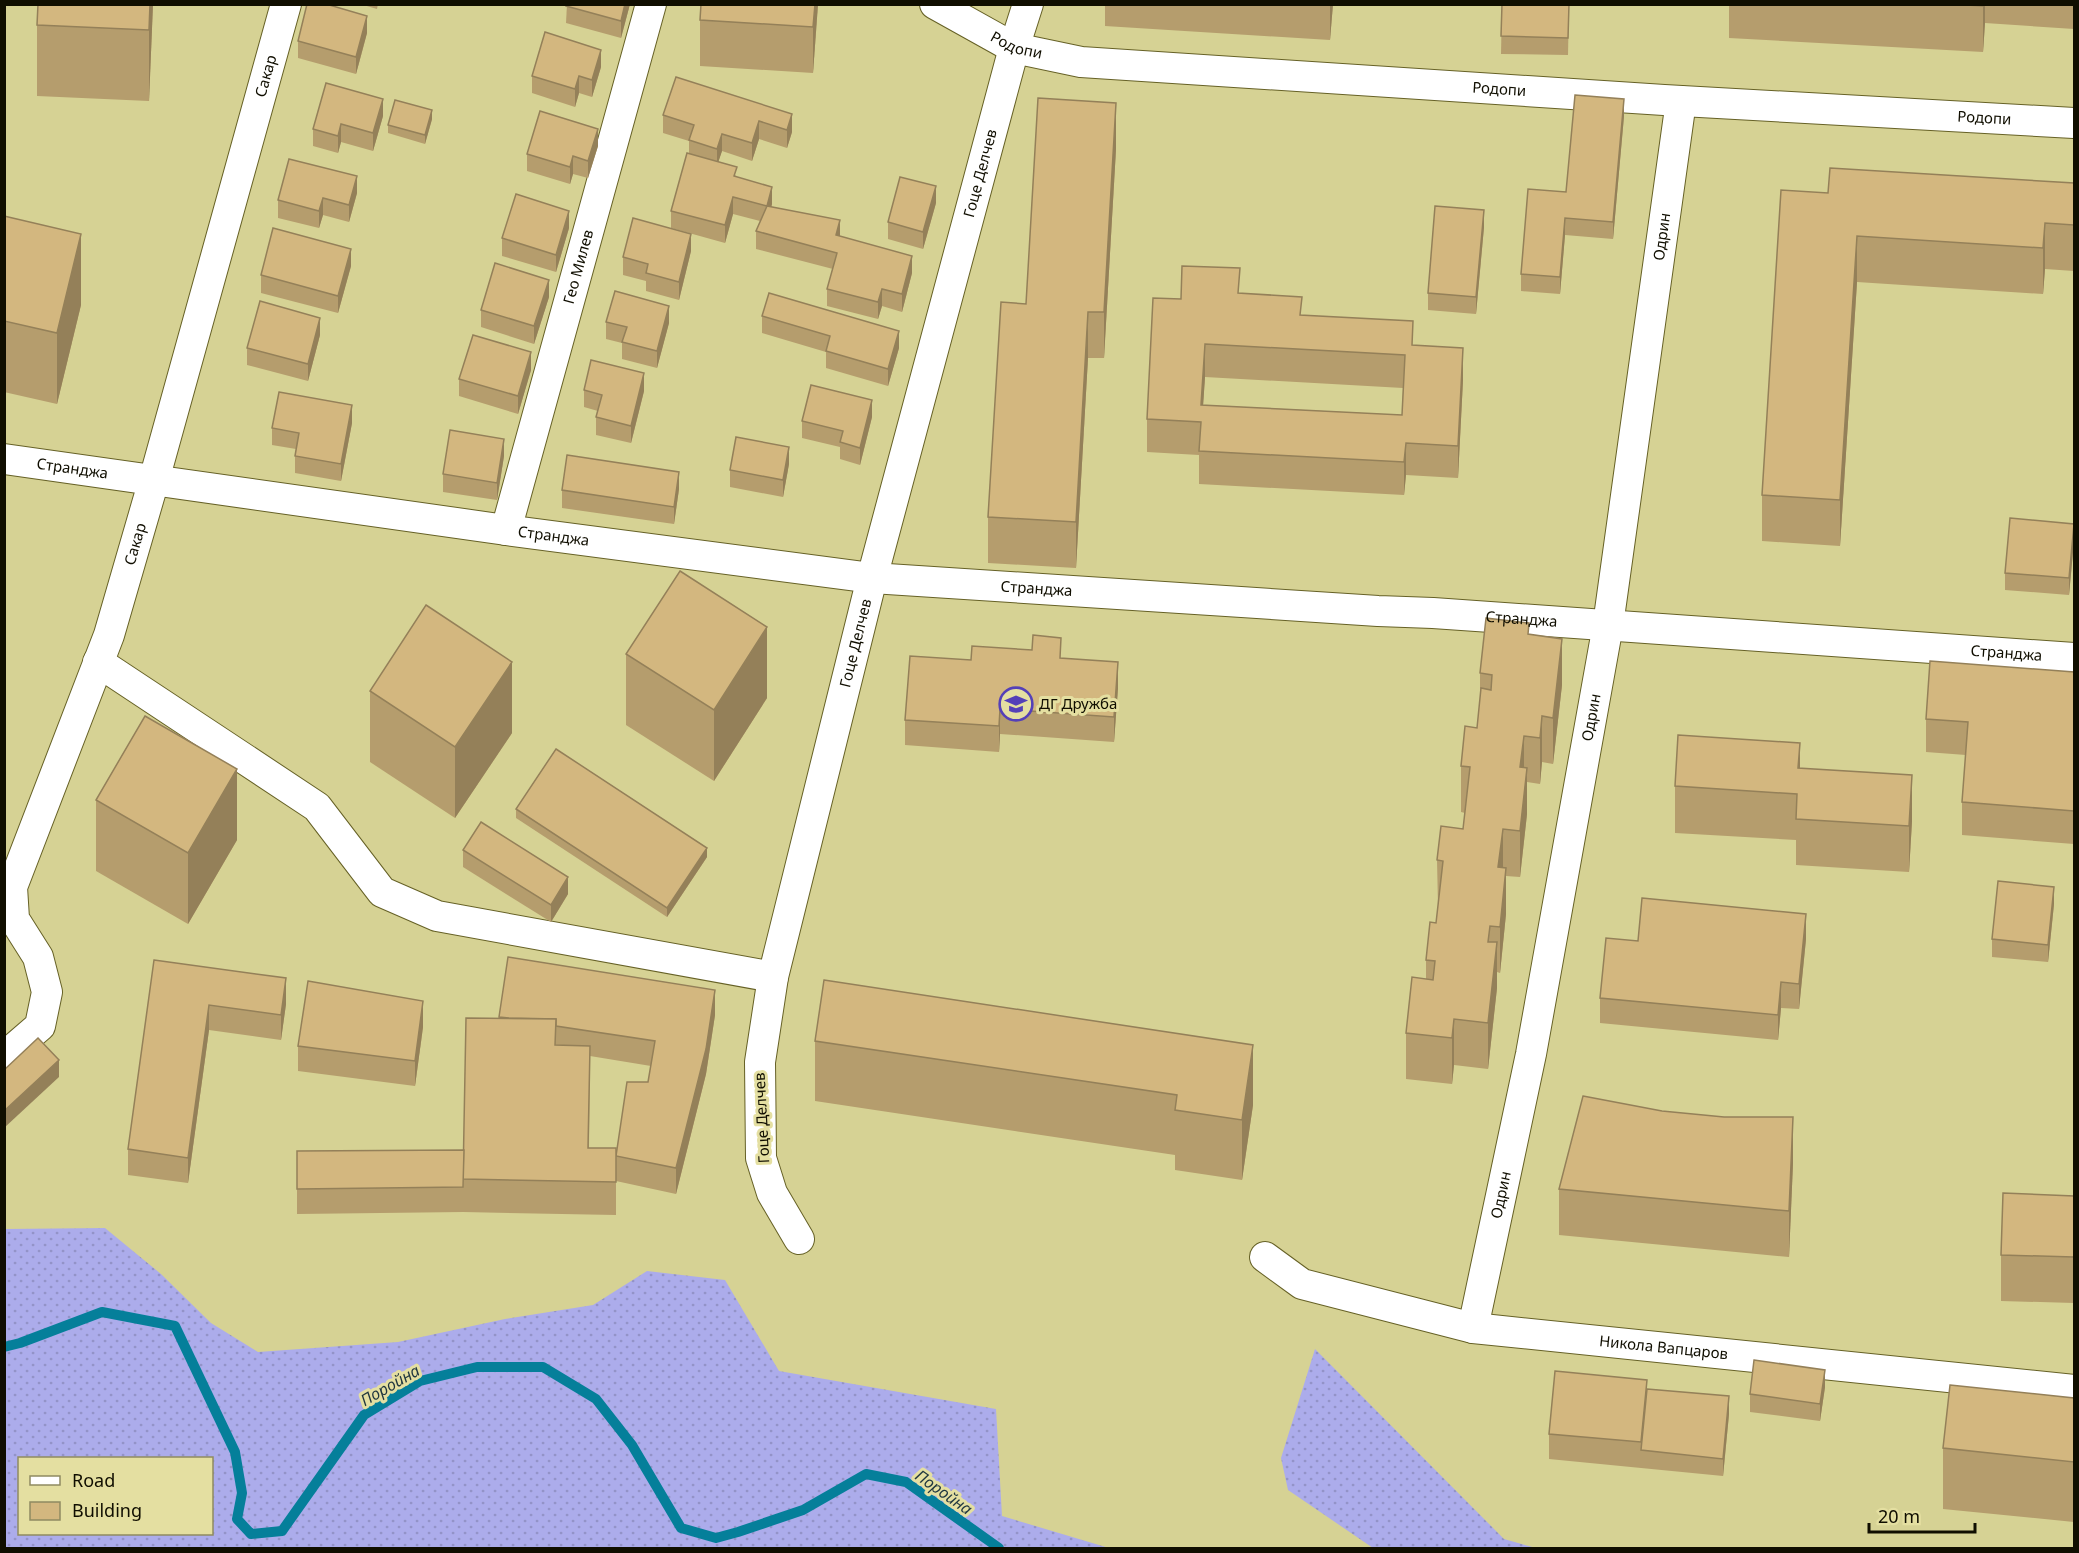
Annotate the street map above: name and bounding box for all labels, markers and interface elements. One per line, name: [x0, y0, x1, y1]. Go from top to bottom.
street label: Родопи: [987, 26, 1044, 63]
street label: Сакар: [250, 52, 280, 99]
street label: Родопи: [1472, 77, 1527, 100]
street label: Родопи: [1957, 105, 2012, 128]
street label: Гоце Делчев: [958, 127, 1001, 220]
street label: Одрин: [1648, 211, 1674, 262]
street label: Гео Милев: [558, 227, 597, 306]
street label: Странджа: [35, 453, 109, 483]
street label: Сакар: [119, 520, 150, 567]
street label: Странджа: [517, 521, 591, 550]
street label: Странджа: [1000, 575, 1073, 600]
street label: Гоце Делчев: [834, 596, 876, 689]
street label: Странджа: [1485, 606, 1558, 631]
street label: Странджа: [1970, 640, 2043, 665]
school or university icon: ДГ Дружба: [998, 686, 1034, 722]
street label: Одрин: [1576, 692, 1605, 743]
place label: ДГ Дружба: [1039, 693, 1117, 713]
street label: Гоце Делчев: [749, 1072, 773, 1164]
street label: Одрин: [1485, 1169, 1515, 1220]
street label: Никола Вапцаров: [1598, 1330, 1729, 1363]
water label: Поройна: [356, 1359, 424, 1411]
legend: [18, 1457, 213, 1535]
water label: Поройна: [911, 1464, 977, 1520]
text: Road: [72, 1468, 115, 1492]
scale bar: [1869, 1496, 1976, 1534]
text: Building: [72, 1498, 142, 1522]
text: 20 m: [1878, 1504, 1920, 1528]

